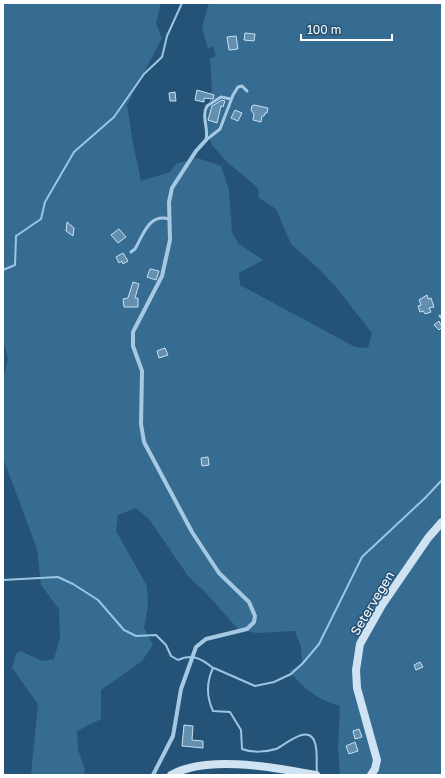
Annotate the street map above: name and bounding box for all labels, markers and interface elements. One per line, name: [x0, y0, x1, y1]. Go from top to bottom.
scale bar: [301, 16, 392, 42]
text: 100 m: [307, 22, 341, 37]
street label: Setervegen: [347, 568, 397, 638]

